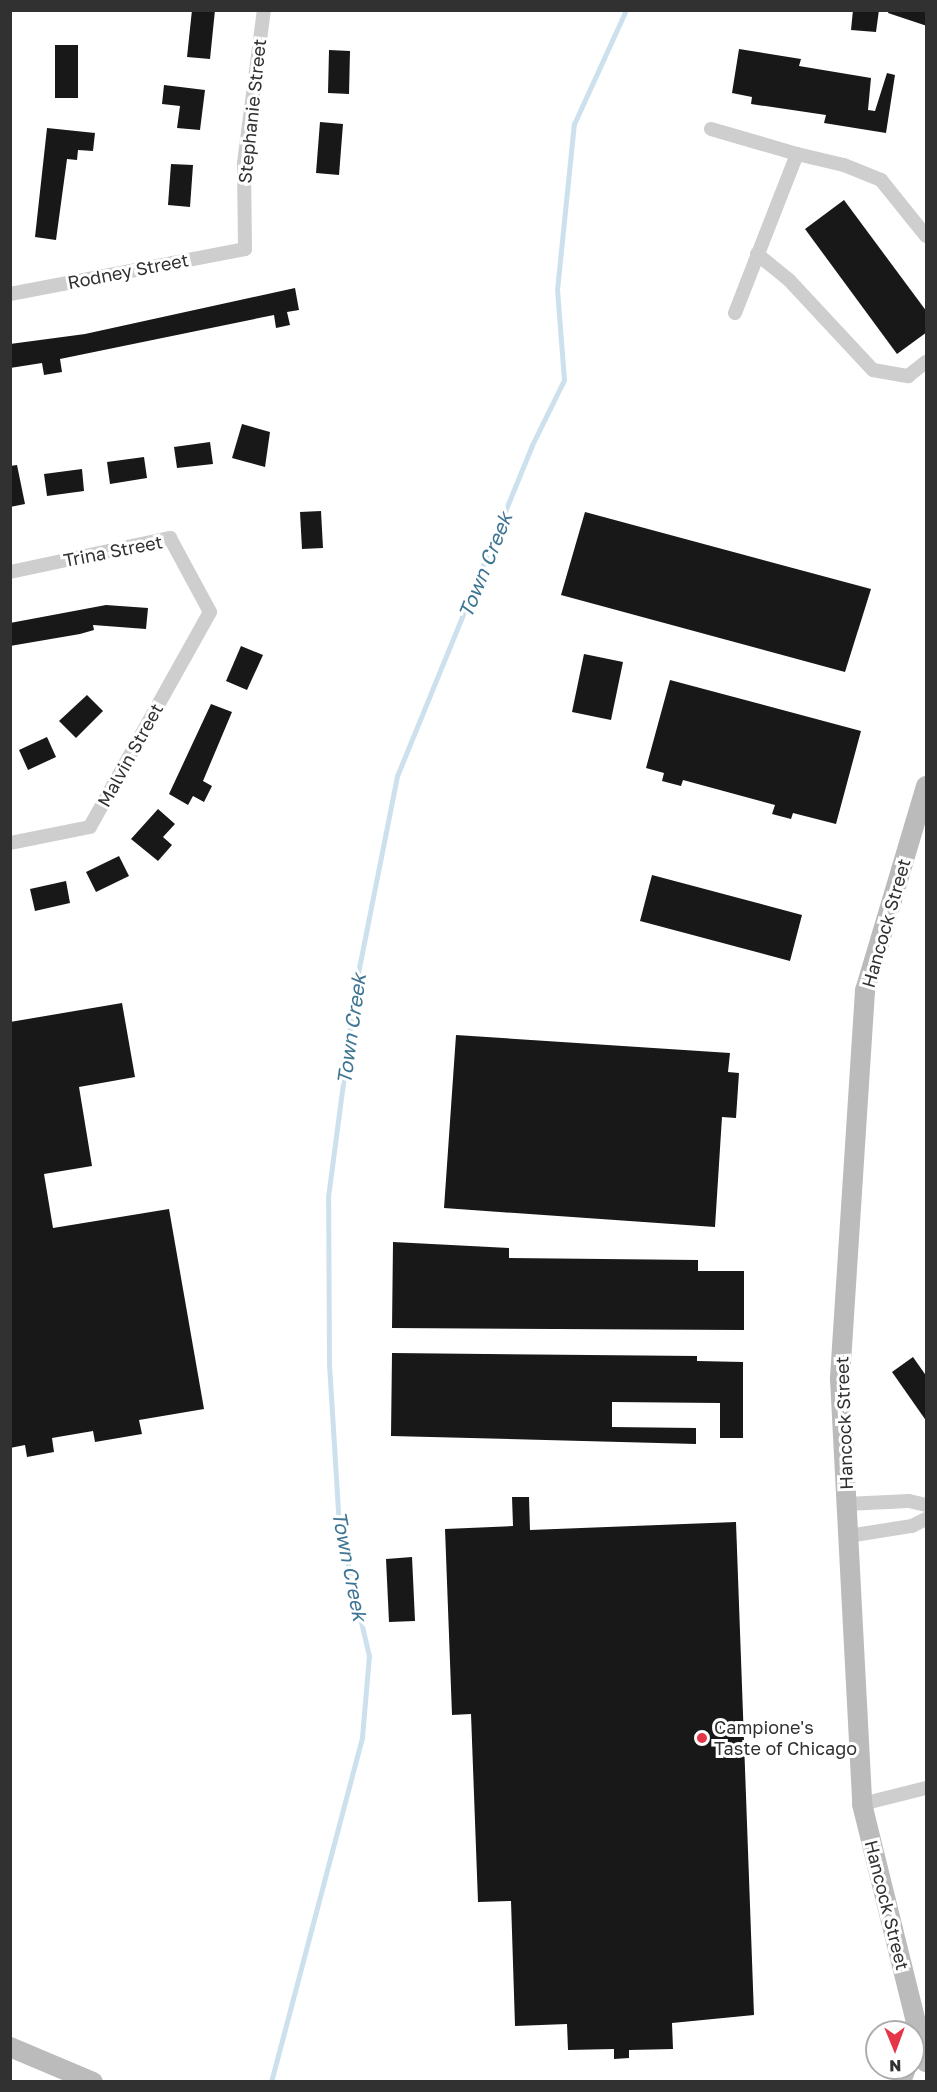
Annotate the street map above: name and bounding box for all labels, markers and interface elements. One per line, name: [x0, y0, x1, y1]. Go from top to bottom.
street label: Stephanie Street: [234, 38, 270, 184]
street label: Rodney Street: [66, 249, 190, 293]
water label: Town Creek: [453, 509, 517, 621]
street label: Trina Street: [62, 531, 164, 571]
street label: Malvin Street: [93, 700, 167, 810]
street label: Hancock Street: [857, 856, 915, 990]
water label: Town Creek: [331, 972, 371, 1086]
street label: Hancock Street: [831, 1356, 857, 1490]
water label: Town Creek: [328, 1509, 372, 1623]
place label: Campione's Taste of Chicago: [714, 1717, 857, 1760]
marker: Campione's Taste of Chicago: [695, 1731, 709, 1745]
street label: Hancock Street: [860, 1838, 914, 1972]
north arrow: [865, 2020, 925, 2080]
text: N: [889, 2056, 902, 2076]

